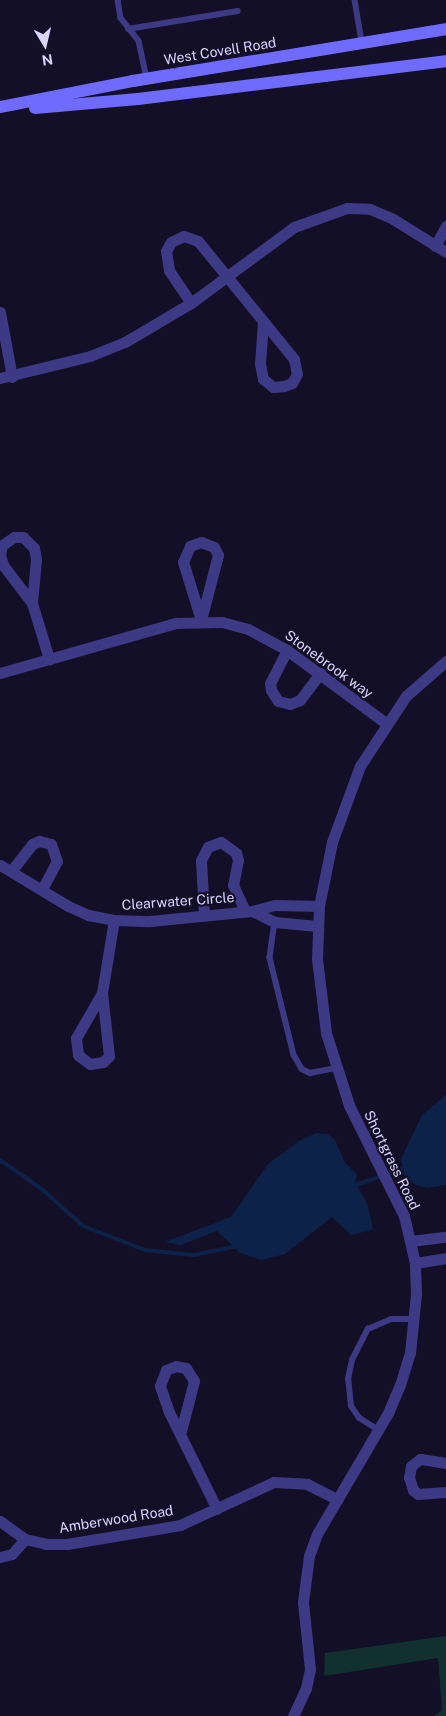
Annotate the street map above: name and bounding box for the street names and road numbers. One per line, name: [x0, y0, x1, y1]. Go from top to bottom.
street label: West Covell Road: [163, 34, 277, 68]
street label: Stonebrook way: [282, 626, 376, 702]
street label: Clearwater Circle: [121, 889, 235, 913]
street label: Shortgrass Road: [361, 1108, 423, 1212]
street label: Amberwood Road: [58, 1502, 174, 1536]

